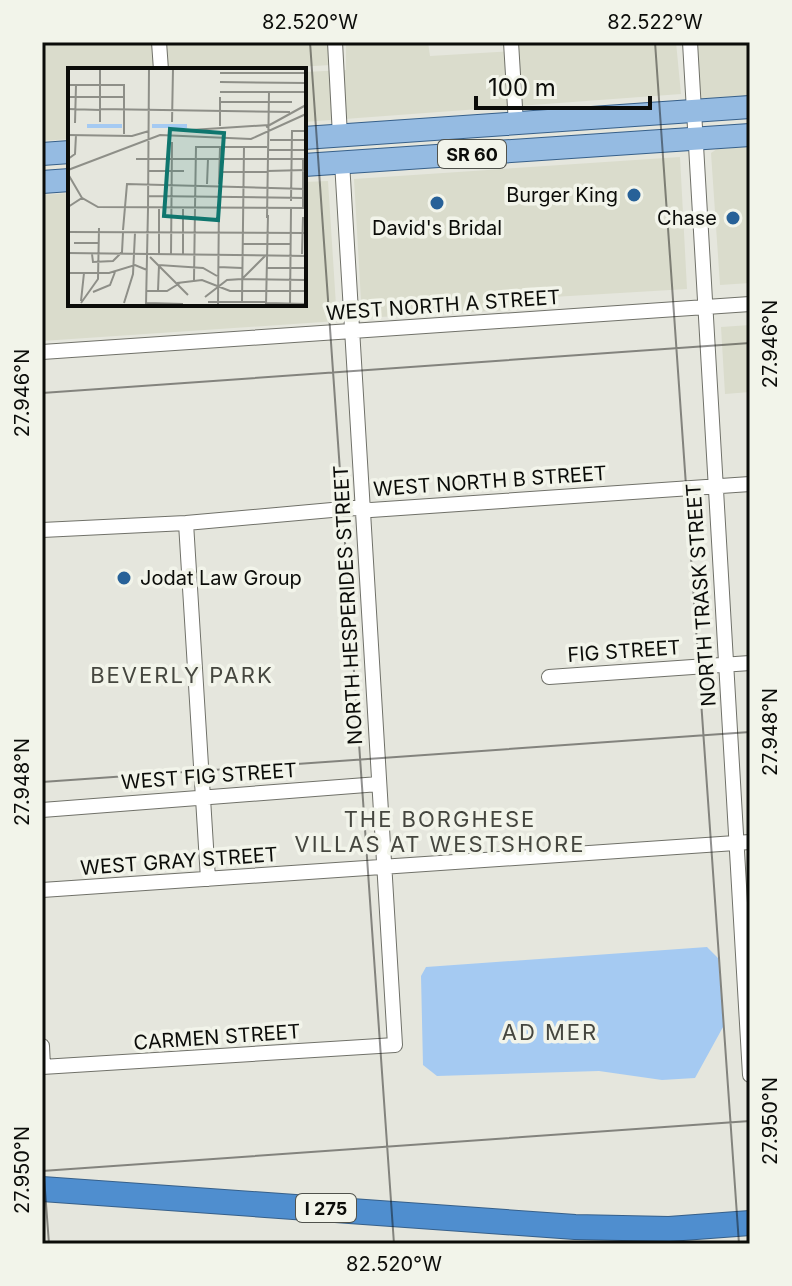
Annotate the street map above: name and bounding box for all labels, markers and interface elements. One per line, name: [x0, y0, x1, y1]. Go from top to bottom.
text: 82.520°W: [262, 10, 358, 34]
text: 82.522°W: [607, 10, 703, 34]
scale bar: [476, 60, 650, 110]
inset map: [68, 68, 306, 306]
text: 100 m: [488, 73, 556, 102]
road number: SR 60: [438, 140, 506, 168]
place label: Burger King: [506, 183, 618, 207]
marker: Burger King: [625, 186, 643, 204]
marker: David's Bridal: [428, 194, 446, 212]
place label: Chase: [657, 206, 717, 230]
marker: Chase: [724, 209, 742, 227]
place label: David's Bridal: [372, 216, 502, 240]
street label: WEST NORTH A STREET: [325, 285, 561, 325]
text: 27.946°N: [758, 300, 782, 388]
text: 27.946°N: [10, 349, 34, 437]
street label: WEST NORTH B STREET: [372, 461, 608, 501]
street label: NORTH HESPERIDES STREET: [329, 465, 367, 745]
street label: NORTH TRASK STREET: [681, 483, 721, 707]
place label: Jodat Law Group: [140, 566, 302, 590]
marker: Jodat Law Group: [115, 569, 133, 587]
street label: FIG STREET: [567, 635, 681, 667]
district label: BEVERLY PARK: [90, 662, 274, 688]
text: 27.948°N: [758, 688, 782, 776]
text: 27.948°N: [10, 738, 34, 826]
street label: WEST FIG STREET: [120, 758, 298, 794]
district label: THE BORGHESE VILLAS AT WESTSHORE: [294, 806, 586, 857]
street label: WEST GRAY STREET: [79, 842, 279, 880]
street label: CARMEN STREET: [133, 1019, 301, 1055]
district label: AD MER: [502, 1019, 598, 1045]
text: 27.950°N: [758, 1077, 782, 1165]
text: 27.950°N: [10, 1126, 34, 1214]
road number: I 275: [296, 1194, 356, 1222]
text: 82.520°W: [346, 1252, 442, 1276]

